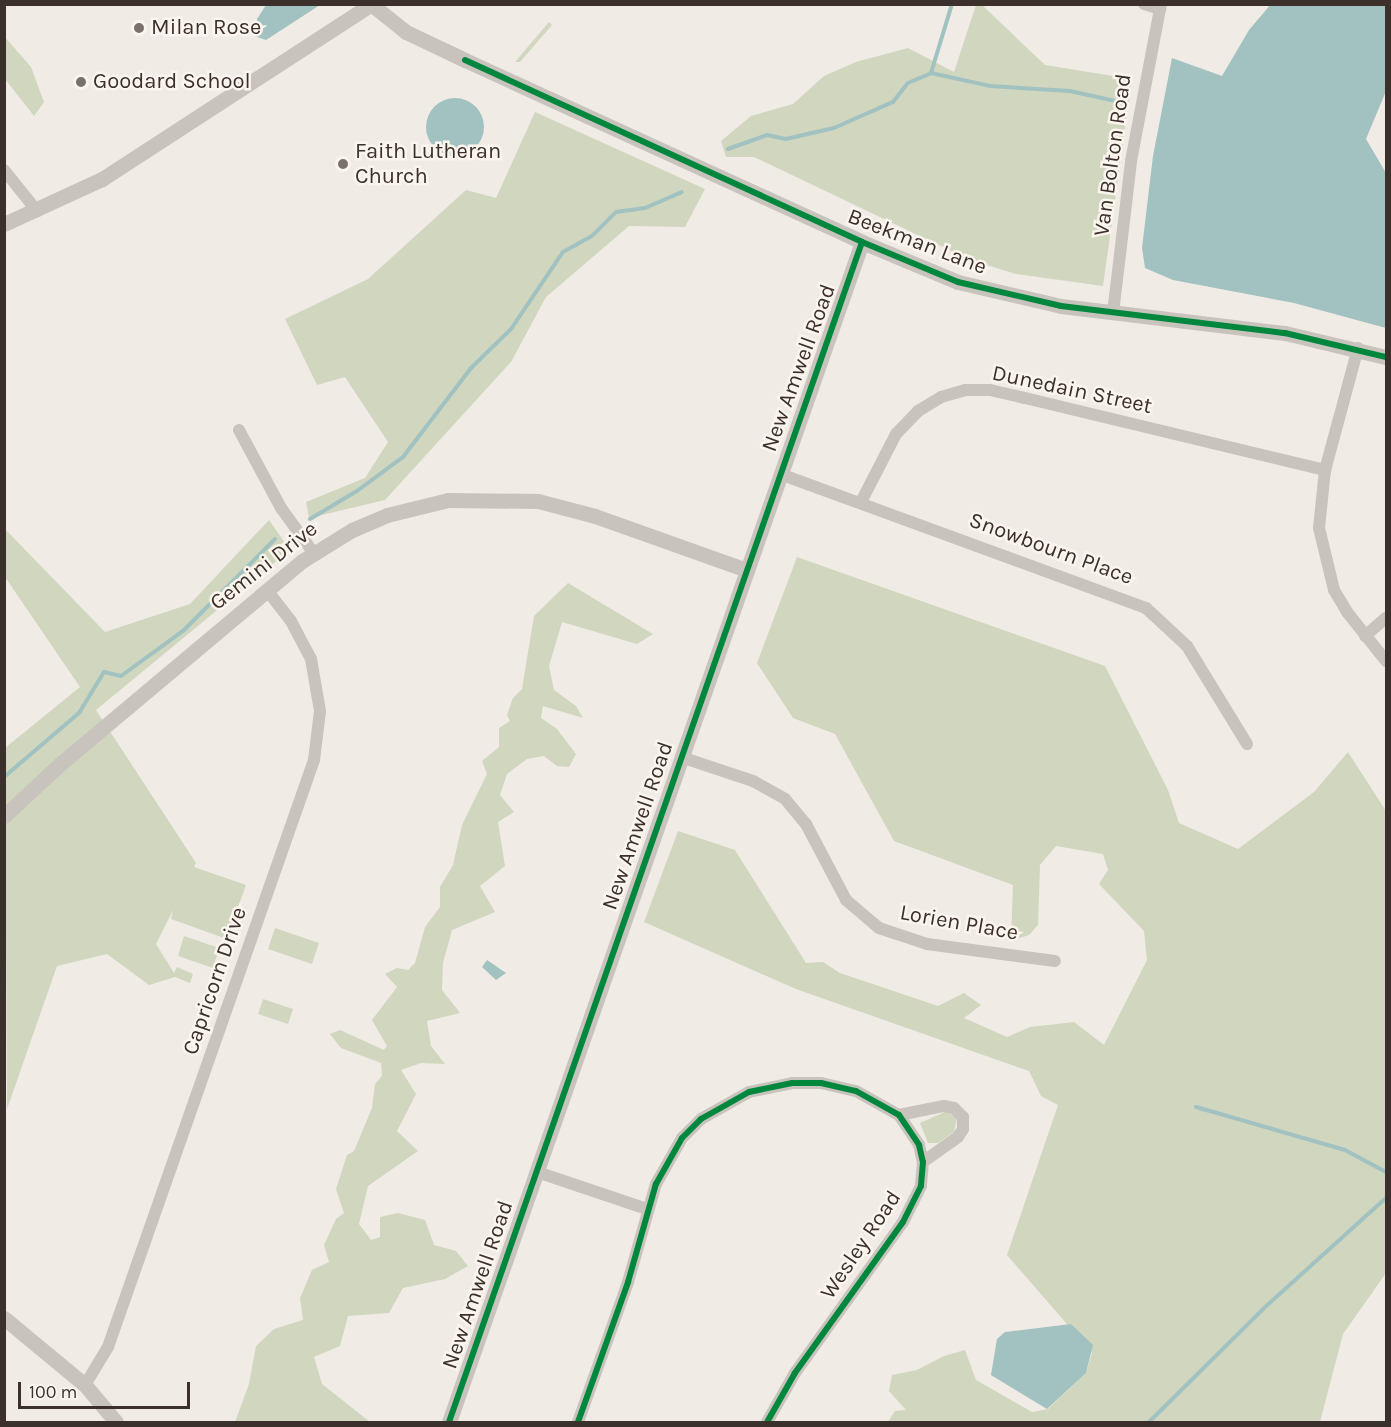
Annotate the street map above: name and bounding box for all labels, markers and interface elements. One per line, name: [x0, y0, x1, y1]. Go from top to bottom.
place label: Milan Rose: [151, 15, 261, 41]
marker: Milan Rose: [132, 21, 146, 35]
place label: Goodard School: [93, 69, 251, 95]
street label: Van Bolton Road: [1089, 72, 1137, 238]
marker: Goodard School: [74, 75, 88, 89]
place label: Faith Lutheran Church: [355, 138, 501, 190]
marker: Faith Lutheran Church: [336, 157, 350, 171]
street label: Beekman Lane: [844, 203, 990, 281]
street label: New Amwell Road: [756, 281, 842, 455]
street label: Dunedain Street: [990, 360, 1154, 420]
street label: Snowbourn Place: [965, 507, 1137, 591]
street label: Gemini Drive: [205, 516, 323, 616]
street label: New Amwell Road: [597, 738, 679, 914]
street label: Lorien Place: [898, 900, 1020, 946]
street label: Capricorn Drive: [177, 904, 253, 1058]
street label: Wesley Road: [815, 1186, 907, 1304]
street label: New Amwell Road: [437, 1197, 519, 1373]
scale bar: [21, 1370, 194, 1408]
text: 100 m: [29, 1381, 77, 1403]

